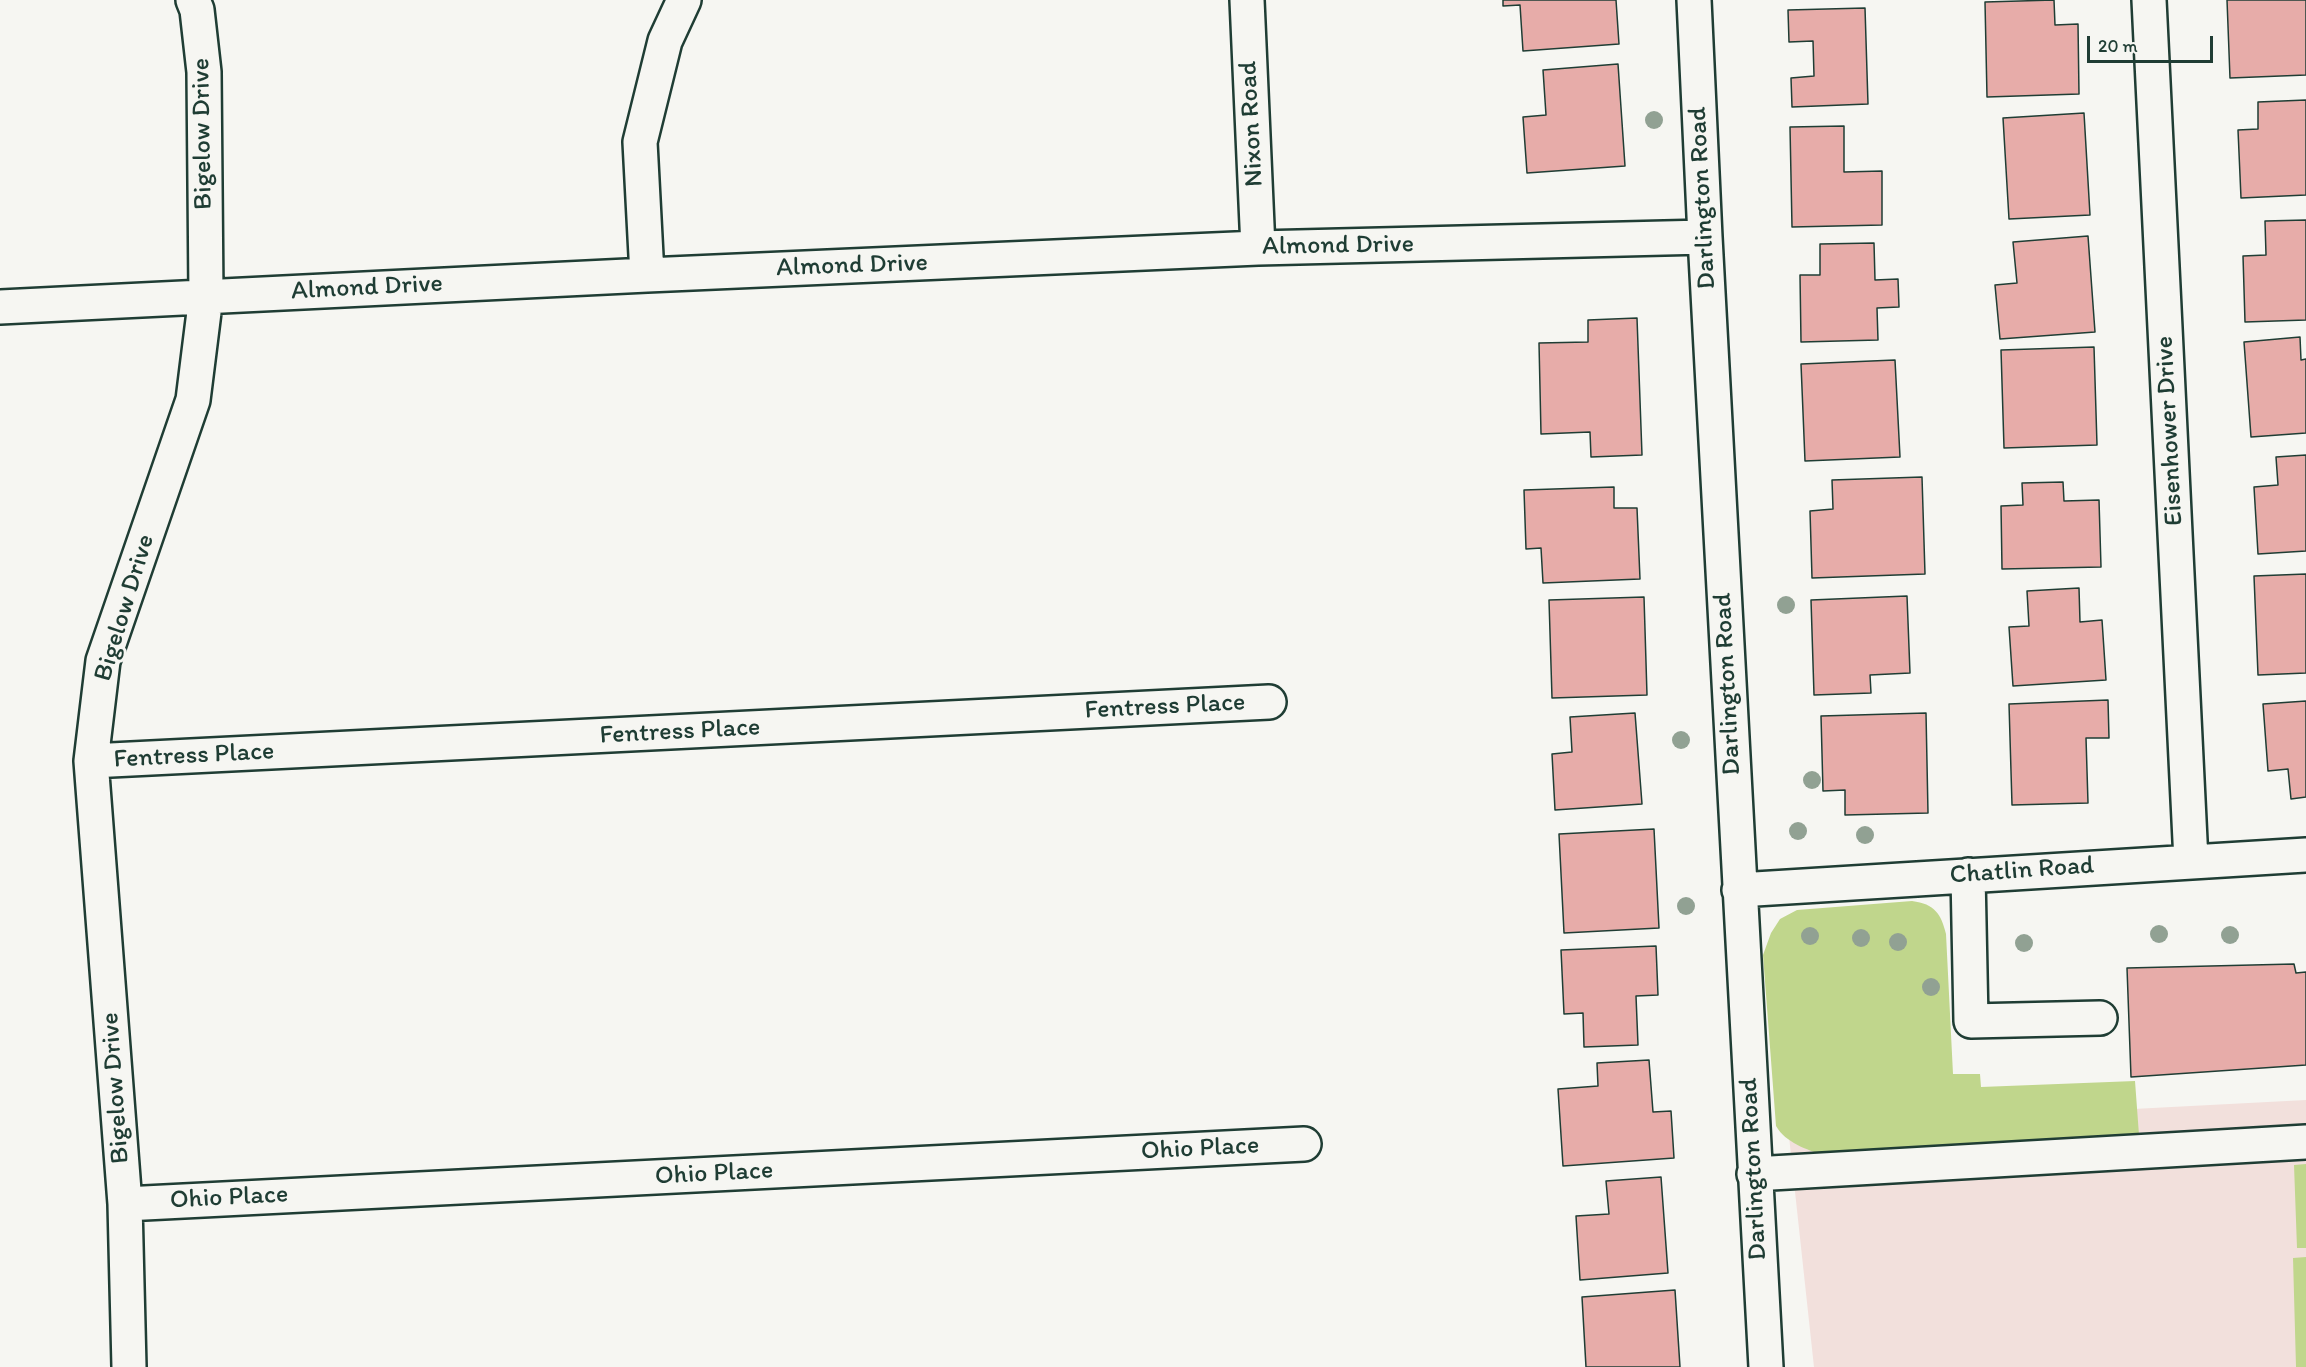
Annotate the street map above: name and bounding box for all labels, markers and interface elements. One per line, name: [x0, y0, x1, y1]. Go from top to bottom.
scale bar: [2090, 24, 2216, 62]
text: 20 m: [2098, 35, 2138, 57]
street label: Bigelow Drive: [186, 58, 220, 210]
street label: Nixon Road: [1233, 60, 1271, 188]
street label: Darlington Road: [1683, 106, 1723, 290]
street label: Almond Drive: [1262, 229, 1414, 263]
street label: Almond Drive: [776, 248, 928, 284]
street label: Almond Drive: [290, 268, 444, 308]
street label: Eisenhower Drive: [2149, 335, 2191, 527]
street label: Bigelow Drive: [88, 531, 162, 685]
street label: Darlington Road: [1708, 592, 1748, 776]
street label: Fentress Place: [1084, 687, 1246, 727]
street label: Fentress Place: [599, 712, 761, 752]
street label: Fentress Place: [113, 736, 275, 776]
street label: Chatlin Road: [1949, 850, 2095, 892]
street label: Bigelow Drive: [95, 1011, 137, 1165]
street label: Darlington Road: [1734, 1077, 1774, 1261]
street label: Ohio Place: [1140, 1130, 1260, 1168]
street label: Ohio Place: [654, 1155, 774, 1193]
street label: Ohio Place: [169, 1179, 289, 1217]

